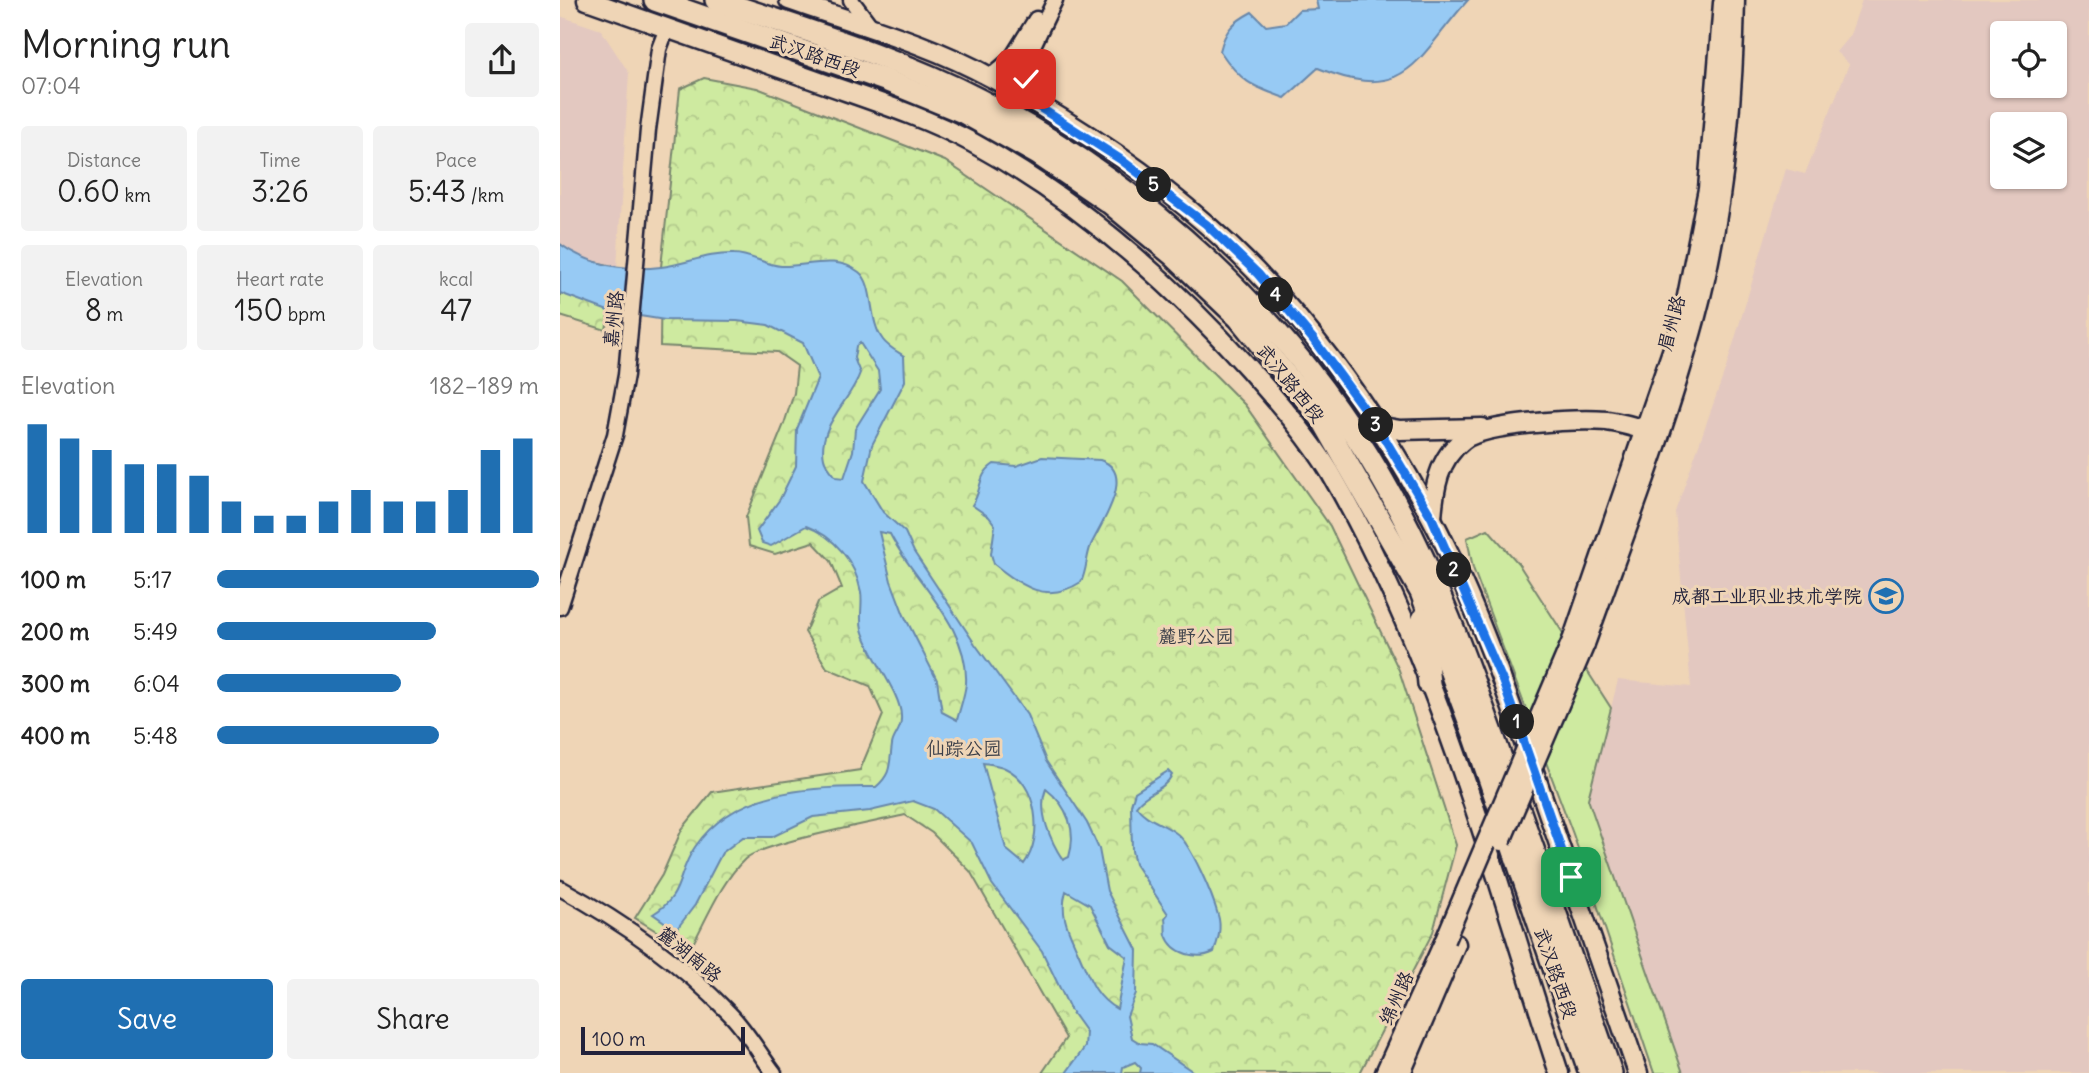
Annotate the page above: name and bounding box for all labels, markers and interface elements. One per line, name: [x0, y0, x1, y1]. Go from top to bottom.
text: Morning run: [21, 21, 231, 68]
map controls: [1990, 21, 2067, 189]
button: locate: [1990, 21, 2067, 98]
button: share: [465, 23, 539, 97]
street label: 武汉路西段: [766, 28, 864, 82]
pin: [996, 49, 1056, 109]
icon: check: [1007, 60, 1045, 98]
text: 07:04: [21, 71, 81, 100]
button: layers: [1990, 112, 2067, 189]
text: Distance: [67, 148, 141, 172]
text: Time: [259, 148, 301, 172]
text: Pace: [435, 148, 477, 172]
pin: 5: [1136, 168, 1172, 202]
text: 0.60: [57, 172, 120, 210]
text: 3:26: [251, 172, 309, 210]
text: 5:43: [408, 172, 466, 210]
text: 5: [1148, 172, 1159, 196]
text: km: [120, 183, 151, 207]
text: /km: [466, 183, 504, 207]
text: Elevation: [65, 267, 143, 291]
text: Heart rate: [236, 267, 324, 291]
text: kcal: [439, 267, 473, 291]
pin: 4: [1258, 278, 1294, 312]
text: 4: [1270, 282, 1281, 306]
street label: 嘉州路: [598, 289, 628, 349]
text: 8: [85, 291, 102, 329]
text: 150: [234, 291, 283, 329]
text: 47: [440, 291, 472, 329]
street label: 眉州路: [1652, 292, 1690, 354]
text: m: [102, 302, 123, 326]
text: bpm: [283, 302, 326, 326]
street label: 武汉路西段: [1252, 339, 1330, 427]
text: Elevation: [21, 371, 115, 400]
text: 182–189 m: [430, 371, 539, 400]
pin: 3: [1358, 408, 1394, 442]
text: 3: [1370, 412, 1381, 436]
pin: 2: [1436, 552, 1472, 588]
text: 2: [1448, 557, 1459, 581]
text: 100 m: [21, 565, 86, 594]
text: 5:17: [133, 565, 172, 594]
school or university icon: 成都工业职业技术学院: [1867, 577, 1905, 615]
place label: 成都工业职业技术学院: [1672, 584, 1862, 608]
text: 200 m: [21, 617, 90, 646]
text: 5:49: [133, 617, 178, 646]
park label: 麓野公园: [1158, 624, 1234, 648]
text: 300 m: [21, 669, 90, 698]
text: 6:04: [133, 669, 180, 698]
pin: 1: [1500, 704, 1534, 740]
text: 1: [1513, 709, 1520, 733]
text: 400 m: [21, 721, 90, 750]
text: 5:48: [133, 721, 178, 750]
park label: 仙踪公园: [926, 736, 1002, 760]
pin: [1541, 847, 1601, 907]
icon: arrive: [1552, 858, 1590, 896]
street label: 麓湖南路: [653, 921, 727, 987]
street label: 武汉路西段: [1529, 924, 1583, 1022]
street label: 绵州路: [1373, 967, 1419, 1029]
button: Save: [21, 979, 273, 1059]
button: Share: [287, 979, 539, 1059]
scale bar: [581, 1024, 746, 1056]
text: 100 m: [592, 1027, 646, 1051]

